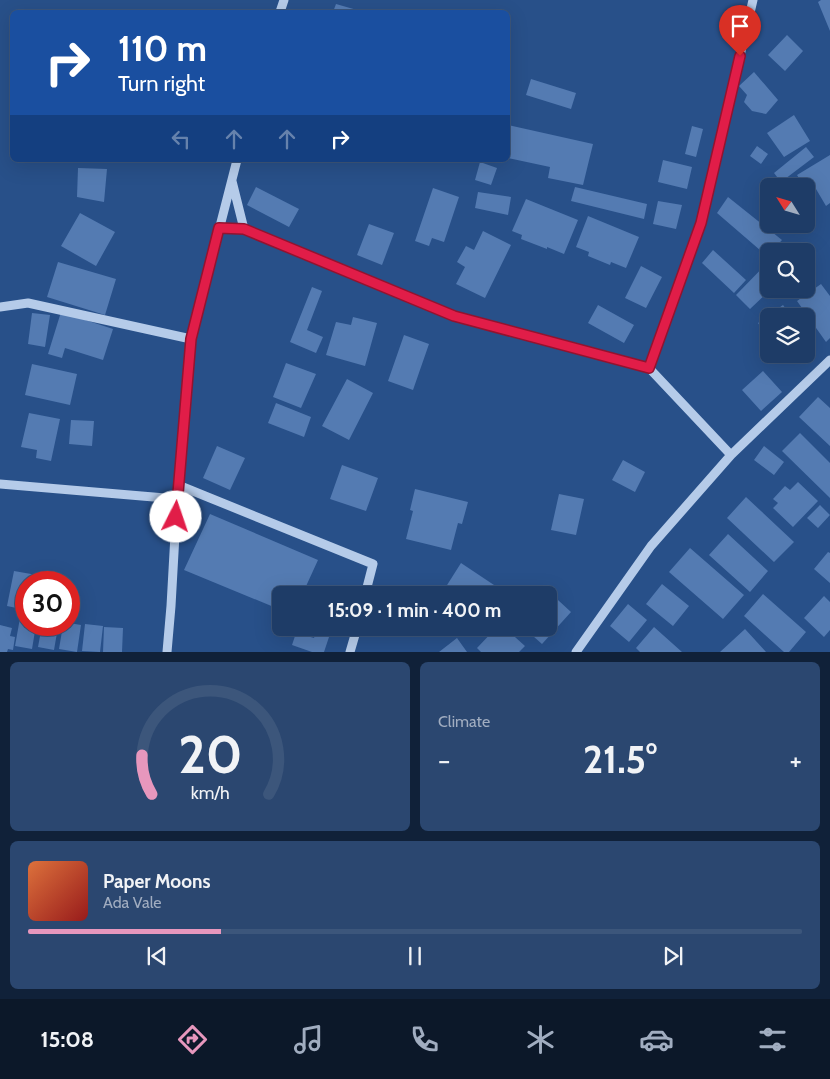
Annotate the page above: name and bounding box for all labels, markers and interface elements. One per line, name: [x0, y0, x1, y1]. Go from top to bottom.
pin: [719, 5, 761, 56]
icon: arrive: [726, 12, 754, 40]
text: 110 m: [118, 27, 207, 70]
icon: right: [35, 30, 100, 95]
text: Turn right: [118, 70, 205, 97]
icon: left: [167, 125, 195, 153]
icon: ahead: [220, 125, 248, 153]
icon: ahead: [273, 125, 301, 153]
icon: right: [326, 125, 354, 153]
north arrow: [760, 178, 815, 232]
map controls: [760, 178, 815, 363]
button: search: [760, 243, 815, 298]
button: layers: [760, 308, 815, 363]
position arrow: [149, 490, 201, 542]
speed limit sign: 30: [15, 571, 80, 636]
text: 15:09 · 1 min · 400 m: [328, 599, 501, 622]
text: Climate: [438, 712, 490, 731]
text: 20: [178, 723, 242, 786]
text: 21.5°: [583, 736, 657, 783]
text: −: [438, 743, 450, 777]
text: +: [790, 743, 802, 777]
text: km/h: [190, 782, 230, 803]
text: Paper Moons: [103, 870, 211, 893]
text: Ada Vale: [103, 893, 162, 912]
icon: previous: [143, 942, 171, 970]
icon: pause: [401, 942, 429, 970]
icon: next: [659, 942, 687, 970]
icon: directions: [175, 1022, 210, 1057]
icon: music: [291, 1022, 326, 1057]
icon: phone: [407, 1022, 442, 1057]
icon: climate: [523, 1022, 558, 1057]
icon: car: [639, 1022, 674, 1057]
icon: filters: [755, 1022, 790, 1057]
text: 15:08: [40, 1026, 94, 1053]

